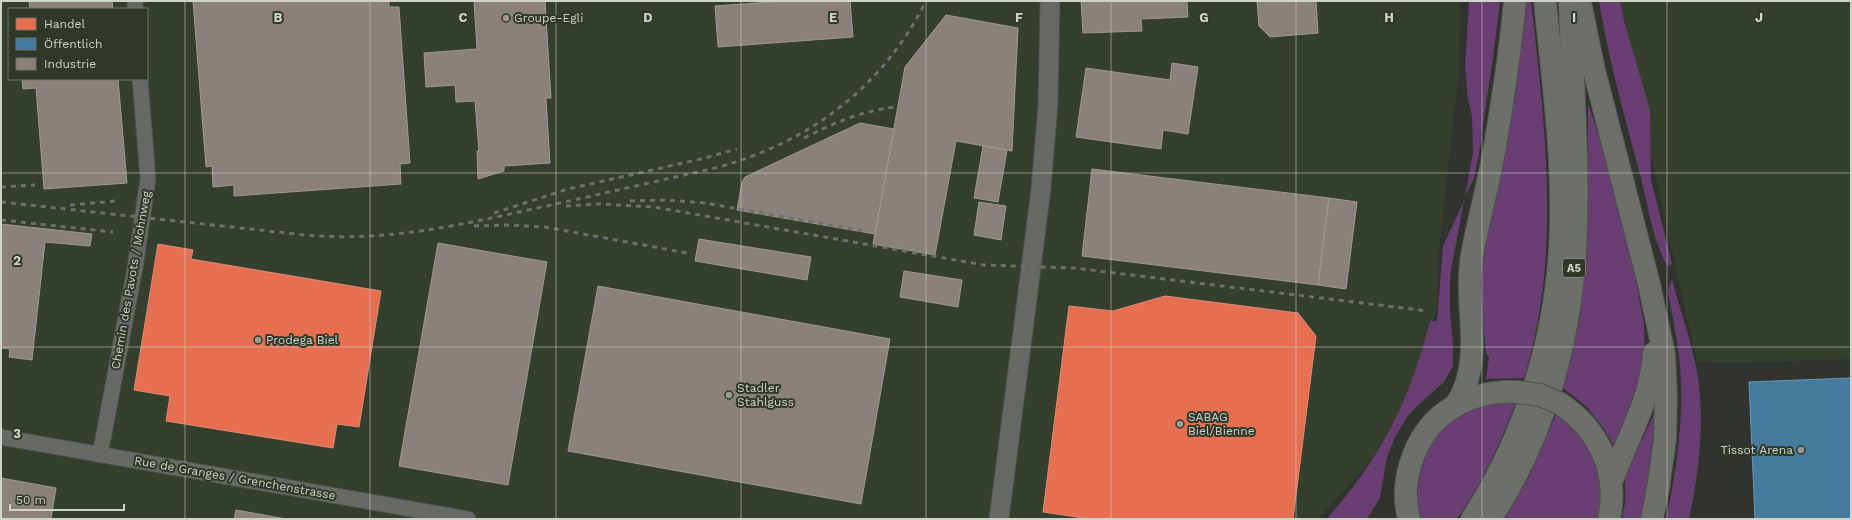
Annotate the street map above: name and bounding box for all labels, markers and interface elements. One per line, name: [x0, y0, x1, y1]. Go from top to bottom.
legend: [8, 8, 148, 80]
text: B: [274, 10, 283, 25]
text: C: [459, 10, 468, 25]
text: D: [643, 10, 653, 25]
text: E: [829, 10, 837, 25]
text: F: [1015, 10, 1023, 25]
text: G: [1199, 10, 1209, 25]
text: H: [1384, 10, 1394, 25]
text: I: [1572, 10, 1576, 25]
text: J: [1755, 10, 1763, 25]
place label: Groupe-Egli: [514, 11, 583, 25]
marker: Groupe-Egli: [501, 13, 511, 23]
text: Handel: [44, 17, 85, 31]
text: Öffentlich: [44, 37, 103, 51]
text: Industrie: [44, 57, 96, 71]
street label: Chemin des Pavots / Mohnweg: [108, 189, 154, 370]
text: 2: [13, 253, 21, 268]
road number: A5: [1563, 259, 1585, 277]
place label: Prodega Biel: [266, 333, 339, 347]
marker: Prodega Biel: [253, 335, 263, 345]
place label: Stadler Stahlguss: [737, 381, 794, 409]
marker: Stadler Stahlguss: [724, 390, 734, 400]
place label: SABAG Biel/Bienne: [1188, 410, 1255, 438]
marker: SABAG Biel/Bienne: [1175, 419, 1185, 429]
text: 3: [13, 426, 21, 441]
place label: Tissot Arena: [1721, 443, 1793, 457]
marker: Tissot Arena: [1796, 445, 1806, 455]
street label: Rue de Granges / Grenchenstrasse: [133, 453, 337, 503]
scale bar: [10, 486, 124, 512]
text: 50 m: [16, 493, 46, 507]

